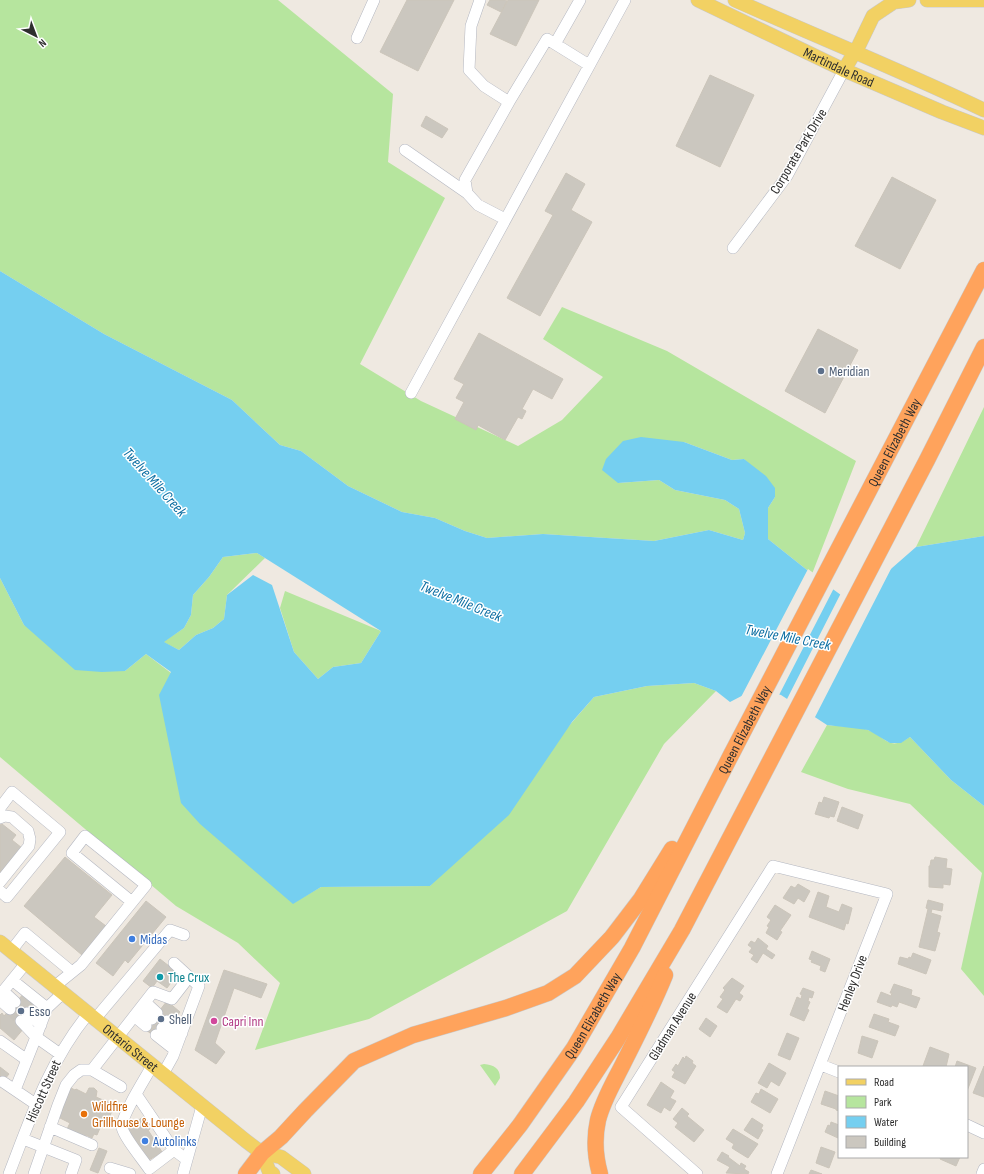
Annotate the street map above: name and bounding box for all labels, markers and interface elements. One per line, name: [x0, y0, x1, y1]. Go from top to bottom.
north arrow: [16, 16, 56, 56]
text: N: [36, 36, 49, 50]
street label: Martindale Road: [801, 44, 877, 91]
street label: Corporate Park Drive: [766, 106, 831, 197]
place label: Meridian: [829, 363, 869, 380]
marker: Meridian: [816, 366, 826, 376]
street label: Queen Elizabeth Way: [865, 395, 925, 490]
water label: Twelve Mile Creek: [119, 444, 191, 521]
water label: Twelve Mile Creek: [417, 576, 505, 627]
water label: Twelve Mile Creek: [744, 620, 833, 655]
street label: Queen Elizabeth Way: [715, 682, 775, 777]
place label: Midas: [140, 931, 167, 948]
marker: Midas: [127, 934, 137, 944]
street label: Henley Drive: [834, 953, 871, 1014]
place label: The Crux: [168, 969, 210, 986]
street label: Queen Elizabeth Way: [561, 969, 625, 1062]
marker: The Crux: [155, 972, 165, 982]
street label: Gladman Avenue: [645, 989, 700, 1064]
place label: Esso: [29, 1003, 51, 1020]
marker: Esso: [16, 1006, 26, 1016]
place label: Shell: [169, 1011, 192, 1028]
place label: Capri Inn: [222, 1013, 263, 1030]
marker: Shell: [156, 1014, 166, 1024]
marker: Capri Inn: [209, 1016, 219, 1026]
street label: Ontario Street: [99, 1020, 162, 1076]
street label: Hiscott Street: [22, 1057, 65, 1125]
legend: [838, 1066, 968, 1158]
text: Road: [874, 1075, 894, 1090]
text: Park: [874, 1095, 892, 1110]
place label: Wildfire Grillhouse & Lounge: [92, 1098, 185, 1131]
marker: Wildfire Grillhouse & Lounge: [79, 1109, 89, 1119]
text: Water: [874, 1115, 898, 1130]
place label: Autolinks: [152, 1133, 196, 1150]
text: Building: [874, 1135, 906, 1150]
marker: Autolinks: [140, 1136, 150, 1146]

